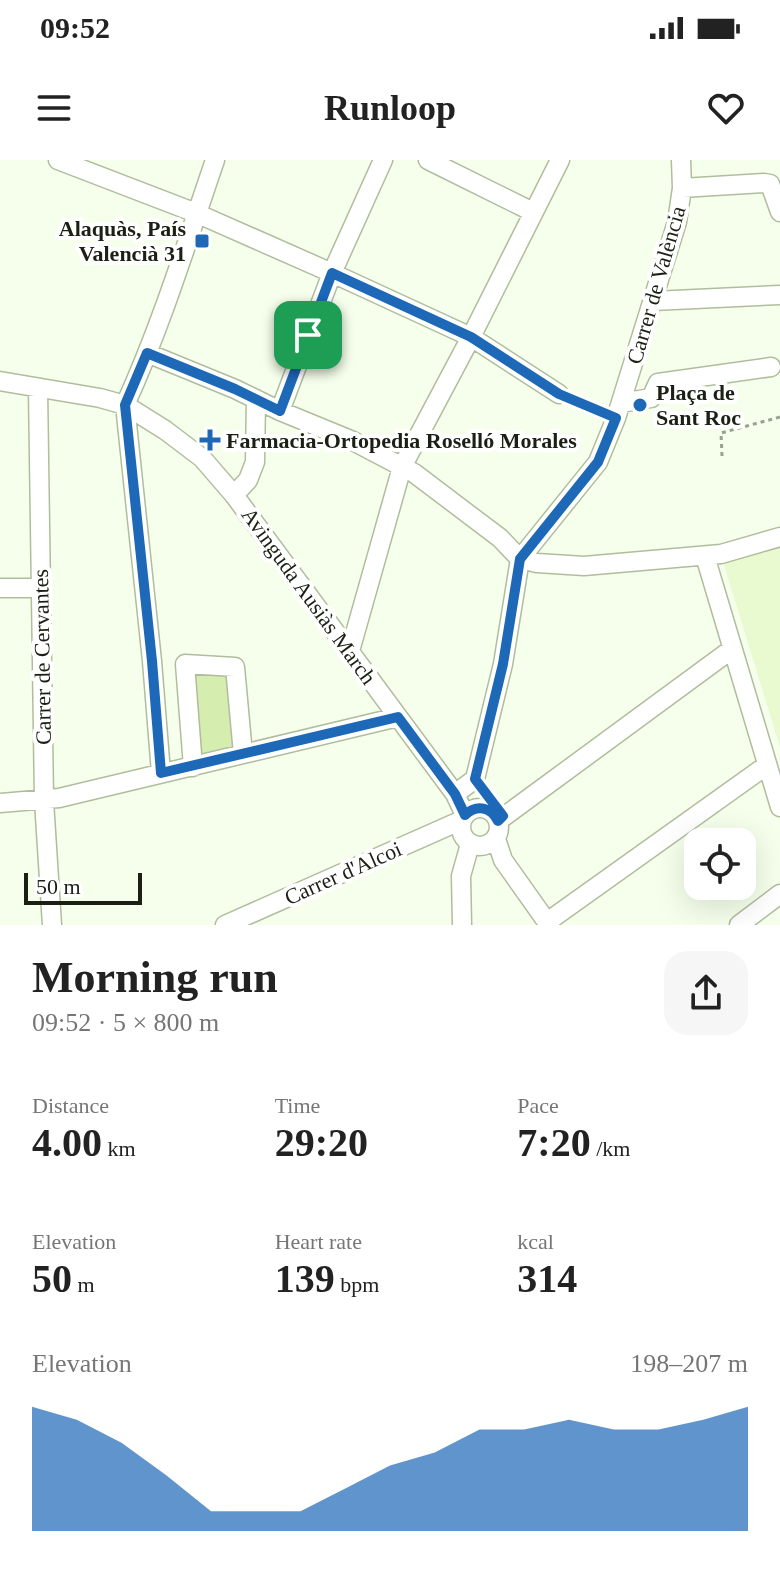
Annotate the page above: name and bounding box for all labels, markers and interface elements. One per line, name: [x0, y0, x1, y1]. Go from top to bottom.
text: 09:52: [40, 11, 110, 44]
icon: menu: [32, 86, 76, 130]
icon: heart: [704, 86, 748, 130]
text: Runloop: [324, 88, 456, 128]
street label: Carrer de València: [621, 203, 691, 367]
place label: Alaquàs, País Valencià 31: [59, 216, 186, 266]
marker: Alaquàs, País Valencià 31: [193, 232, 211, 250]
pin: [274, 301, 342, 369]
icon: arrive: [286, 313, 330, 357]
place label: Plaça de Sant Roc: [656, 380, 741, 430]
marker: Plaça de Sant Roc: [631, 396, 649, 414]
place label: Farmacia-Ortopedia Roselló Morales: [226, 428, 577, 453]
marker: Farmacia-Ortopedia Roselló Morales: [201, 431, 219, 449]
street label: Avinguda Ausiàs March: [237, 503, 381, 689]
street label: Carrer de Cervantes: [28, 569, 56, 745]
map controls: [684, 828, 756, 900]
button: locate: [684, 828, 756, 900]
street label: Carrer d'Alcoi: [281, 836, 405, 910]
scale bar: [24, 869, 142, 905]
text: 50 m: [36, 874, 81, 899]
button: share: [664, 951, 748, 1035]
text: Morning run: [32, 953, 278, 1002]
text: 09:52 · 5 × 800 m: [32, 1008, 219, 1037]
text: Distance: [32, 1093, 109, 1118]
text: Time: [275, 1093, 320, 1118]
text: Pace: [517, 1093, 559, 1118]
text: 4.00: [32, 1120, 102, 1165]
text: 29:20: [275, 1120, 368, 1165]
text: 7:20: [517, 1120, 591, 1165]
text: km: [102, 1136, 136, 1161]
text: /km: [591, 1136, 630, 1161]
text: Elevation: [32, 1229, 116, 1254]
text: Heart rate: [275, 1229, 362, 1254]
text: kcal: [517, 1229, 554, 1254]
text: 50: [32, 1256, 72, 1301]
text: 139: [275, 1256, 335, 1301]
text: 314: [517, 1256, 577, 1301]
text: m: [72, 1272, 95, 1297]
text: bpm: [335, 1272, 379, 1297]
text: Elevation: [32, 1349, 132, 1378]
text: 198–207 m: [630, 1349, 748, 1378]

